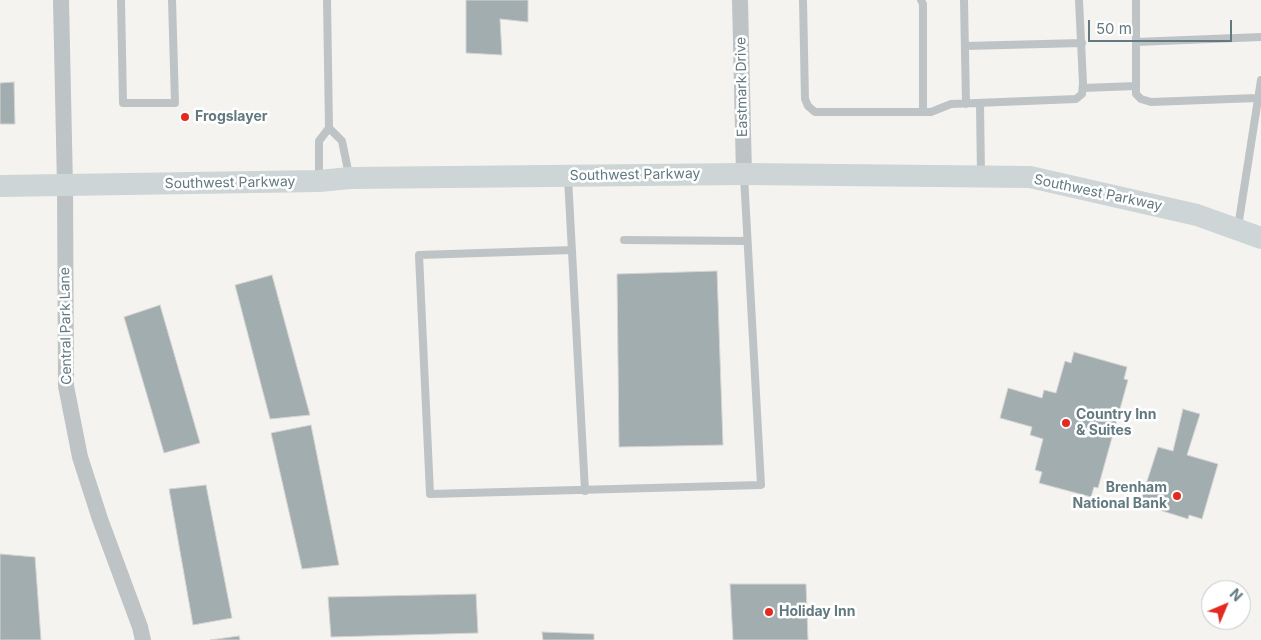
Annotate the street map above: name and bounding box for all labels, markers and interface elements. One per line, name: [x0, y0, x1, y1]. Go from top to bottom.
scale bar: [1091, 10, 1235, 42]
text: 50 m: [1096, 19, 1132, 38]
street label: Eastmark Drive: [733, 37, 751, 137]
place label: Frogslayer: [195, 109, 267, 125]
marker: Frogslayer: [179, 111, 191, 123]
street label: Southwest Parkway: [569, 165, 701, 185]
street label: Southwest Parkway: [1032, 171, 1164, 215]
street label: Southwest Parkway: [164, 173, 296, 193]
street label: Central Park Lane: [57, 267, 75, 385]
place label: Country Inn & Suites: [1076, 407, 1157, 440]
marker: Country Inn & Suites: [1060, 417, 1072, 429]
place label: Brenham National Bank: [1073, 480, 1167, 512]
marker: Brenham National Bank: [1171, 490, 1183, 502]
north arrow: [1201, 580, 1251, 630]
text: N: [1226, 585, 1246, 605]
place label: Holiday Inn: [779, 604, 855, 620]
marker: Holiday Inn: [763, 606, 775, 618]

